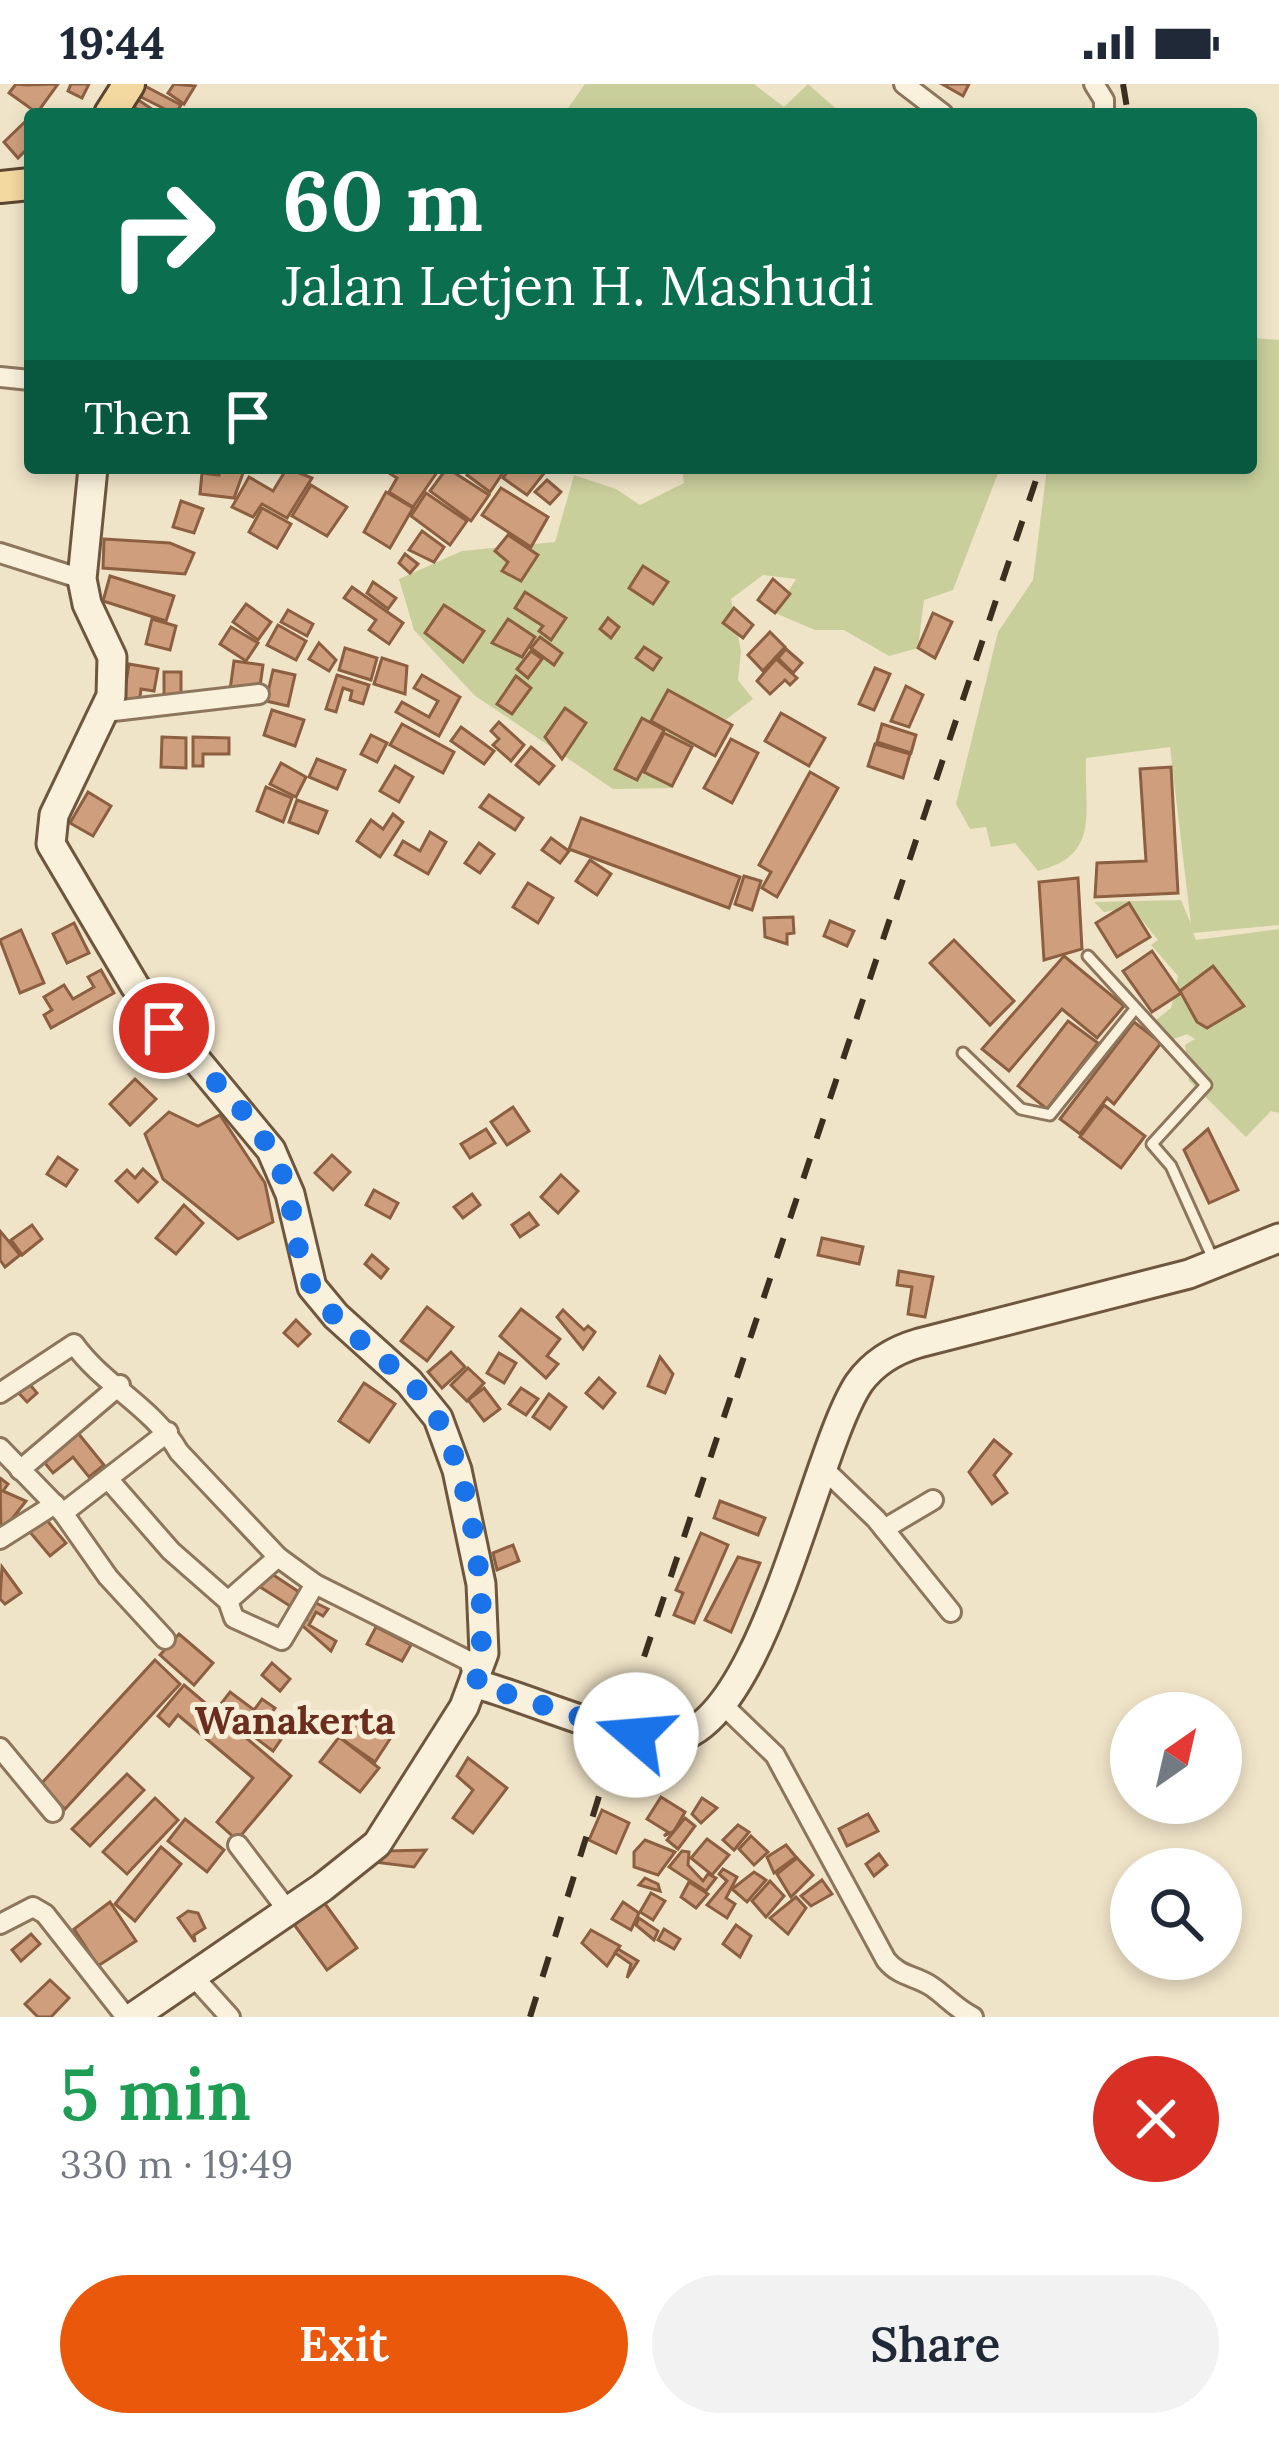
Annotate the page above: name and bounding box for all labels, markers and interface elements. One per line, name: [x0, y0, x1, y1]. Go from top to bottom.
text: 19:44: [60, 14, 165, 71]
text: 60 m: [282, 146, 483, 254]
icon: right: [84, 156, 240, 312]
text: Jalan Letjen H. Mashudi: [282, 251, 874, 320]
icon: arrive: [215, 384, 281, 450]
text: Then: [84, 389, 191, 446]
pin: [113, 977, 215, 1079]
icon: arrive: [131, 995, 197, 1061]
position arrow: [573, 1672, 699, 1798]
north arrow: [1110, 1692, 1242, 1824]
map controls: [1110, 1692, 1242, 1980]
district label: Wanakerta: [194, 1695, 396, 1745]
button: search: [1110, 1848, 1242, 1980]
text: 5 min: [60, 2048, 251, 2140]
button: close: [1093, 2056, 1219, 2182]
text: 330 m · 19:49: [60, 2139, 293, 2189]
button: Exit: [60, 2275, 628, 2413]
button: Share: [652, 2275, 1219, 2413]

